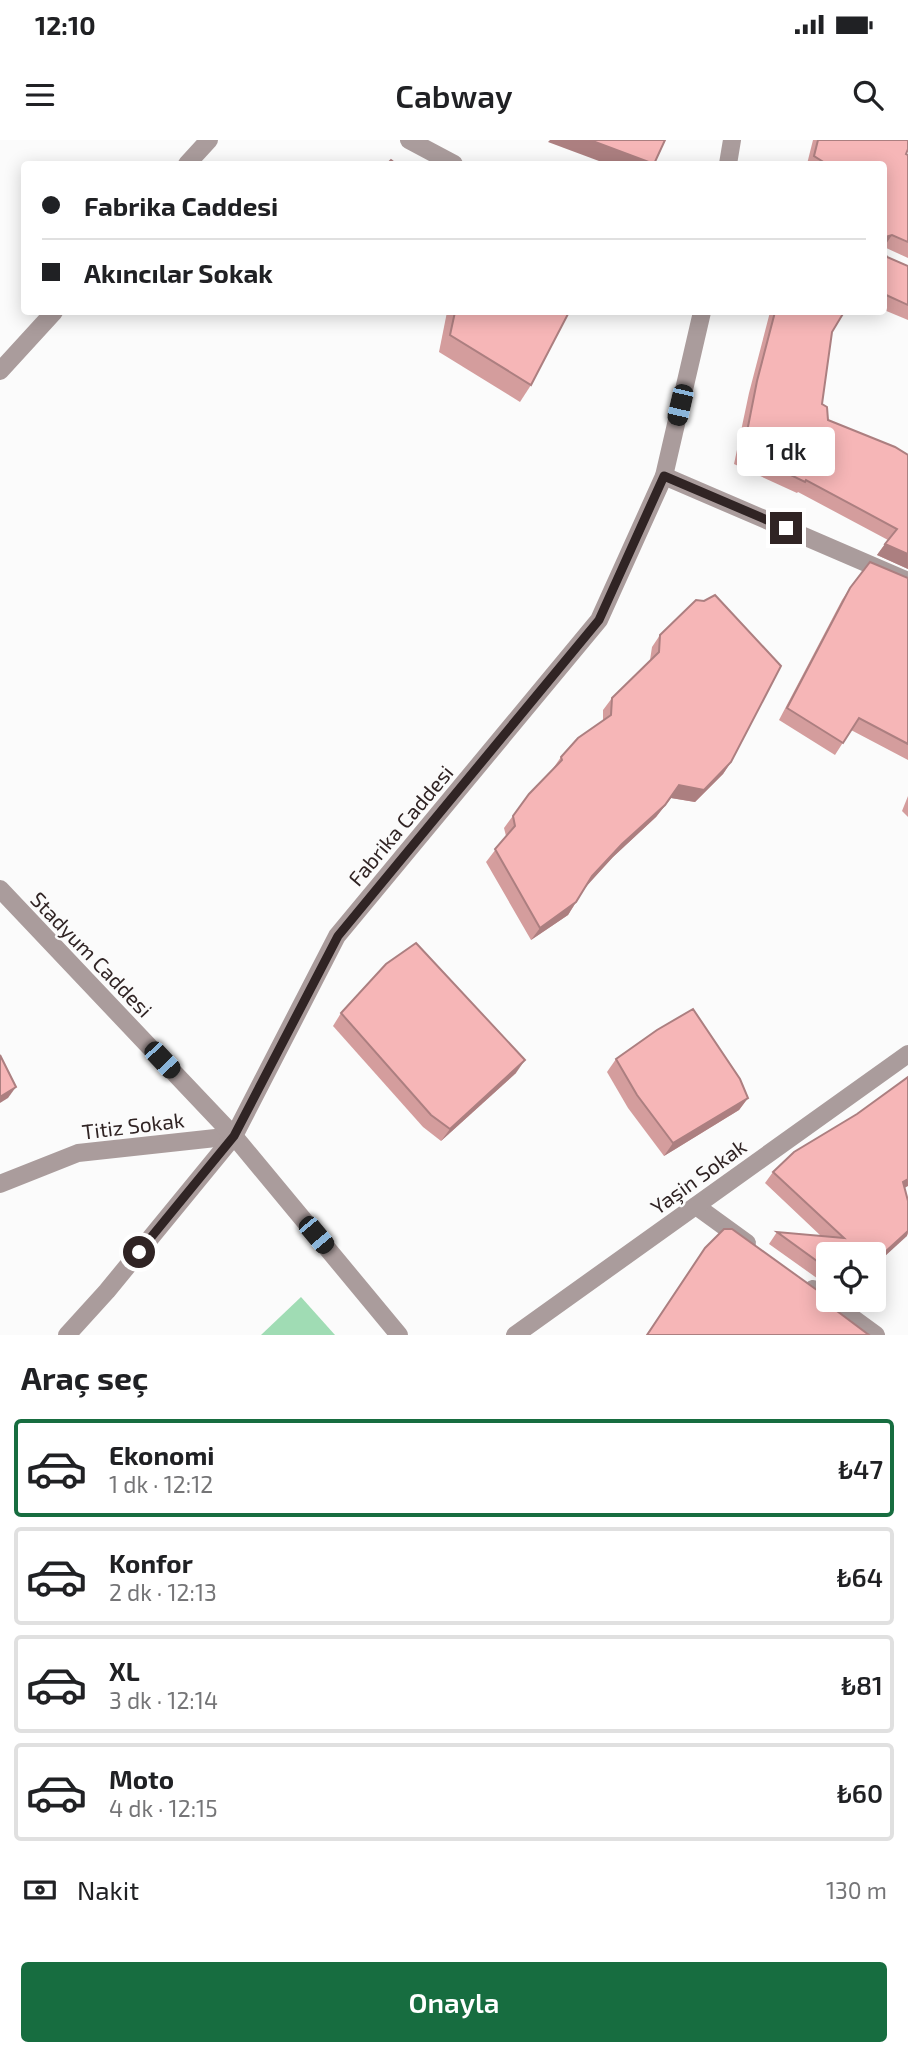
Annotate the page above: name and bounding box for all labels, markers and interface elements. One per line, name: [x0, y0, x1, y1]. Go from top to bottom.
text: 12:10: [35, 9, 96, 40]
icon: menu: [21, 76, 59, 114]
text: Cabway: [395, 76, 513, 114]
icon: search: [849, 76, 887, 114]
text: Fabrika Caddesi: [84, 190, 278, 221]
text: Akıncılar Sokak: [84, 257, 273, 288]
car: [666, 382, 695, 428]
callout: 1 dk: [737, 426, 835, 476]
text: 1 dk: [766, 437, 806, 465]
route end: [770, 512, 802, 544]
street label: Fabrika Caddesi: [342, 760, 458, 890]
street label: Stadyum Caddesi: [26, 886, 158, 1022]
car: [140, 1037, 185, 1083]
street label: Titiz Sokak: [81, 1106, 186, 1144]
street label: Yaşin Sokak: [645, 1133, 752, 1221]
car: [295, 1212, 338, 1258]
route start: [123, 1236, 155, 1268]
map controls: [816, 1242, 886, 1312]
button: locate: [816, 1242, 886, 1312]
text: Araç seç: [21, 1358, 148, 1396]
icon: car: [25, 1437, 88, 1500]
text: Ekonomi: [109, 1439, 215, 1470]
text: ₺47: [838, 1453, 883, 1484]
text: 1 dk · 12:12: [109, 1470, 213, 1498]
icon: car: [25, 1545, 88, 1608]
text: Konfor: [109, 1547, 193, 1578]
text: ₺64: [837, 1561, 883, 1592]
text: 2 dk · 12:13: [109, 1578, 217, 1606]
icon: car: [25, 1653, 88, 1716]
text: XL: [109, 1655, 140, 1686]
text: ₺81: [841, 1669, 883, 1700]
text: 3 dk · 12:14: [109, 1686, 218, 1714]
icon: car: [25, 1761, 88, 1824]
text: Moto: [109, 1763, 174, 1794]
text: ₺60: [837, 1777, 883, 1808]
text: 4 dk · 12:15: [109, 1794, 218, 1822]
icon: cash: [21, 1871, 59, 1909]
text: Nakit: [77, 1874, 139, 1905]
text: 130 m: [826, 1876, 887, 1904]
button: Onayla: [21, 1962, 887, 2042]

